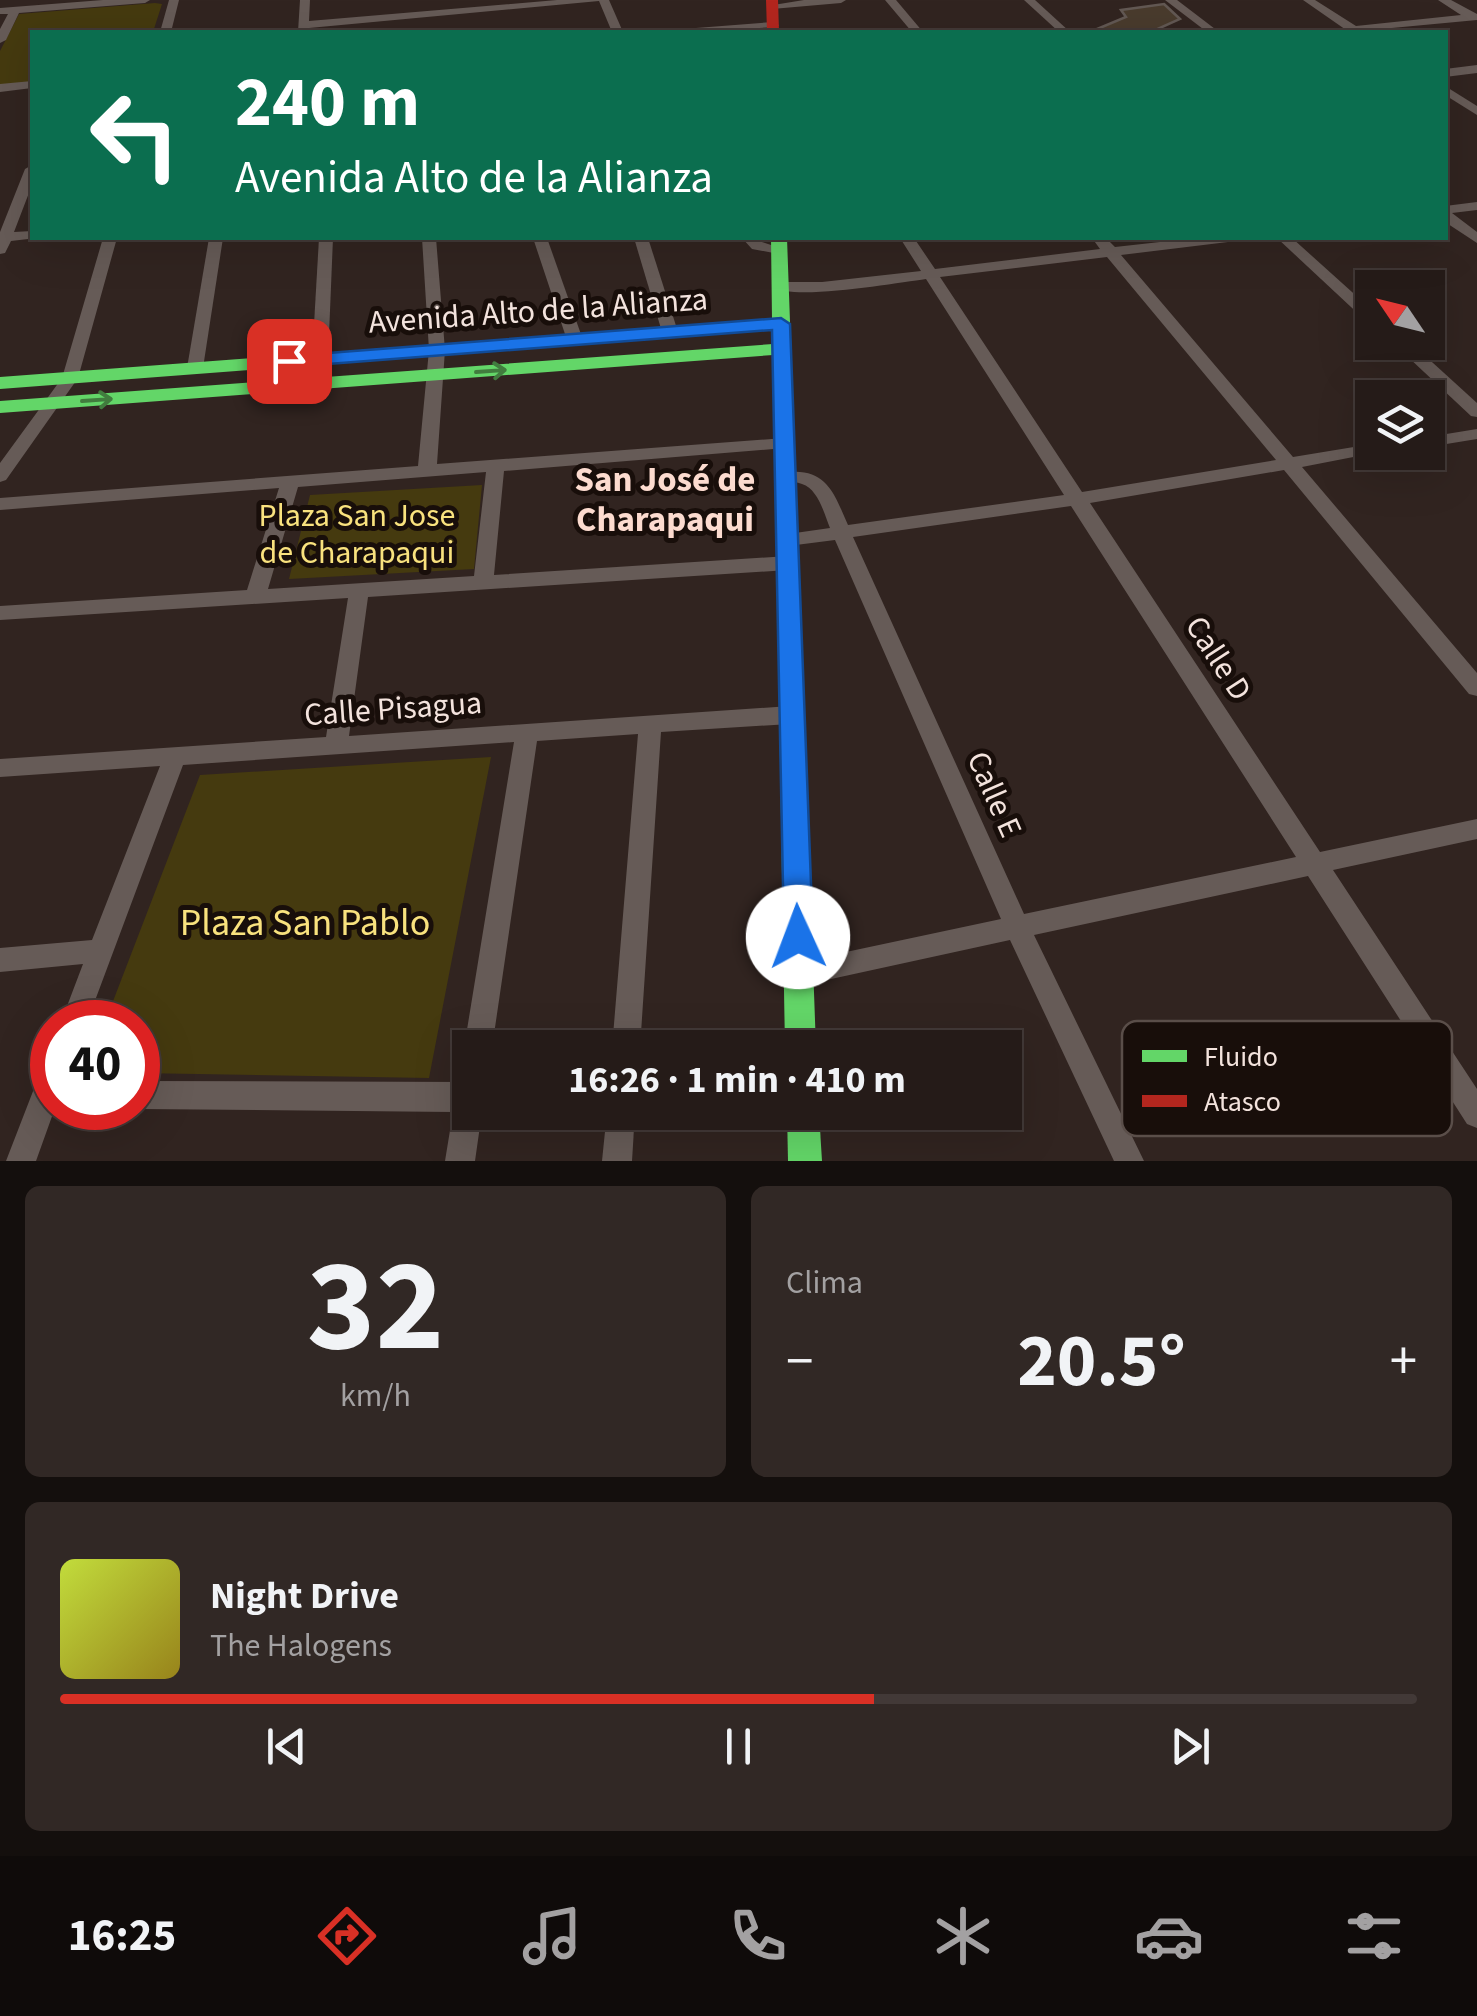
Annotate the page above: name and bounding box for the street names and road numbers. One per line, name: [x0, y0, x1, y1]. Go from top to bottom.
street label: Avenida Alto de la Alianza: [367, 276, 709, 346]
street label: Calle D: [1174, 607, 1263, 710]
street label: Calle Pisagua: [303, 680, 484, 738]
street label: Calle E: [955, 744, 1033, 845]

